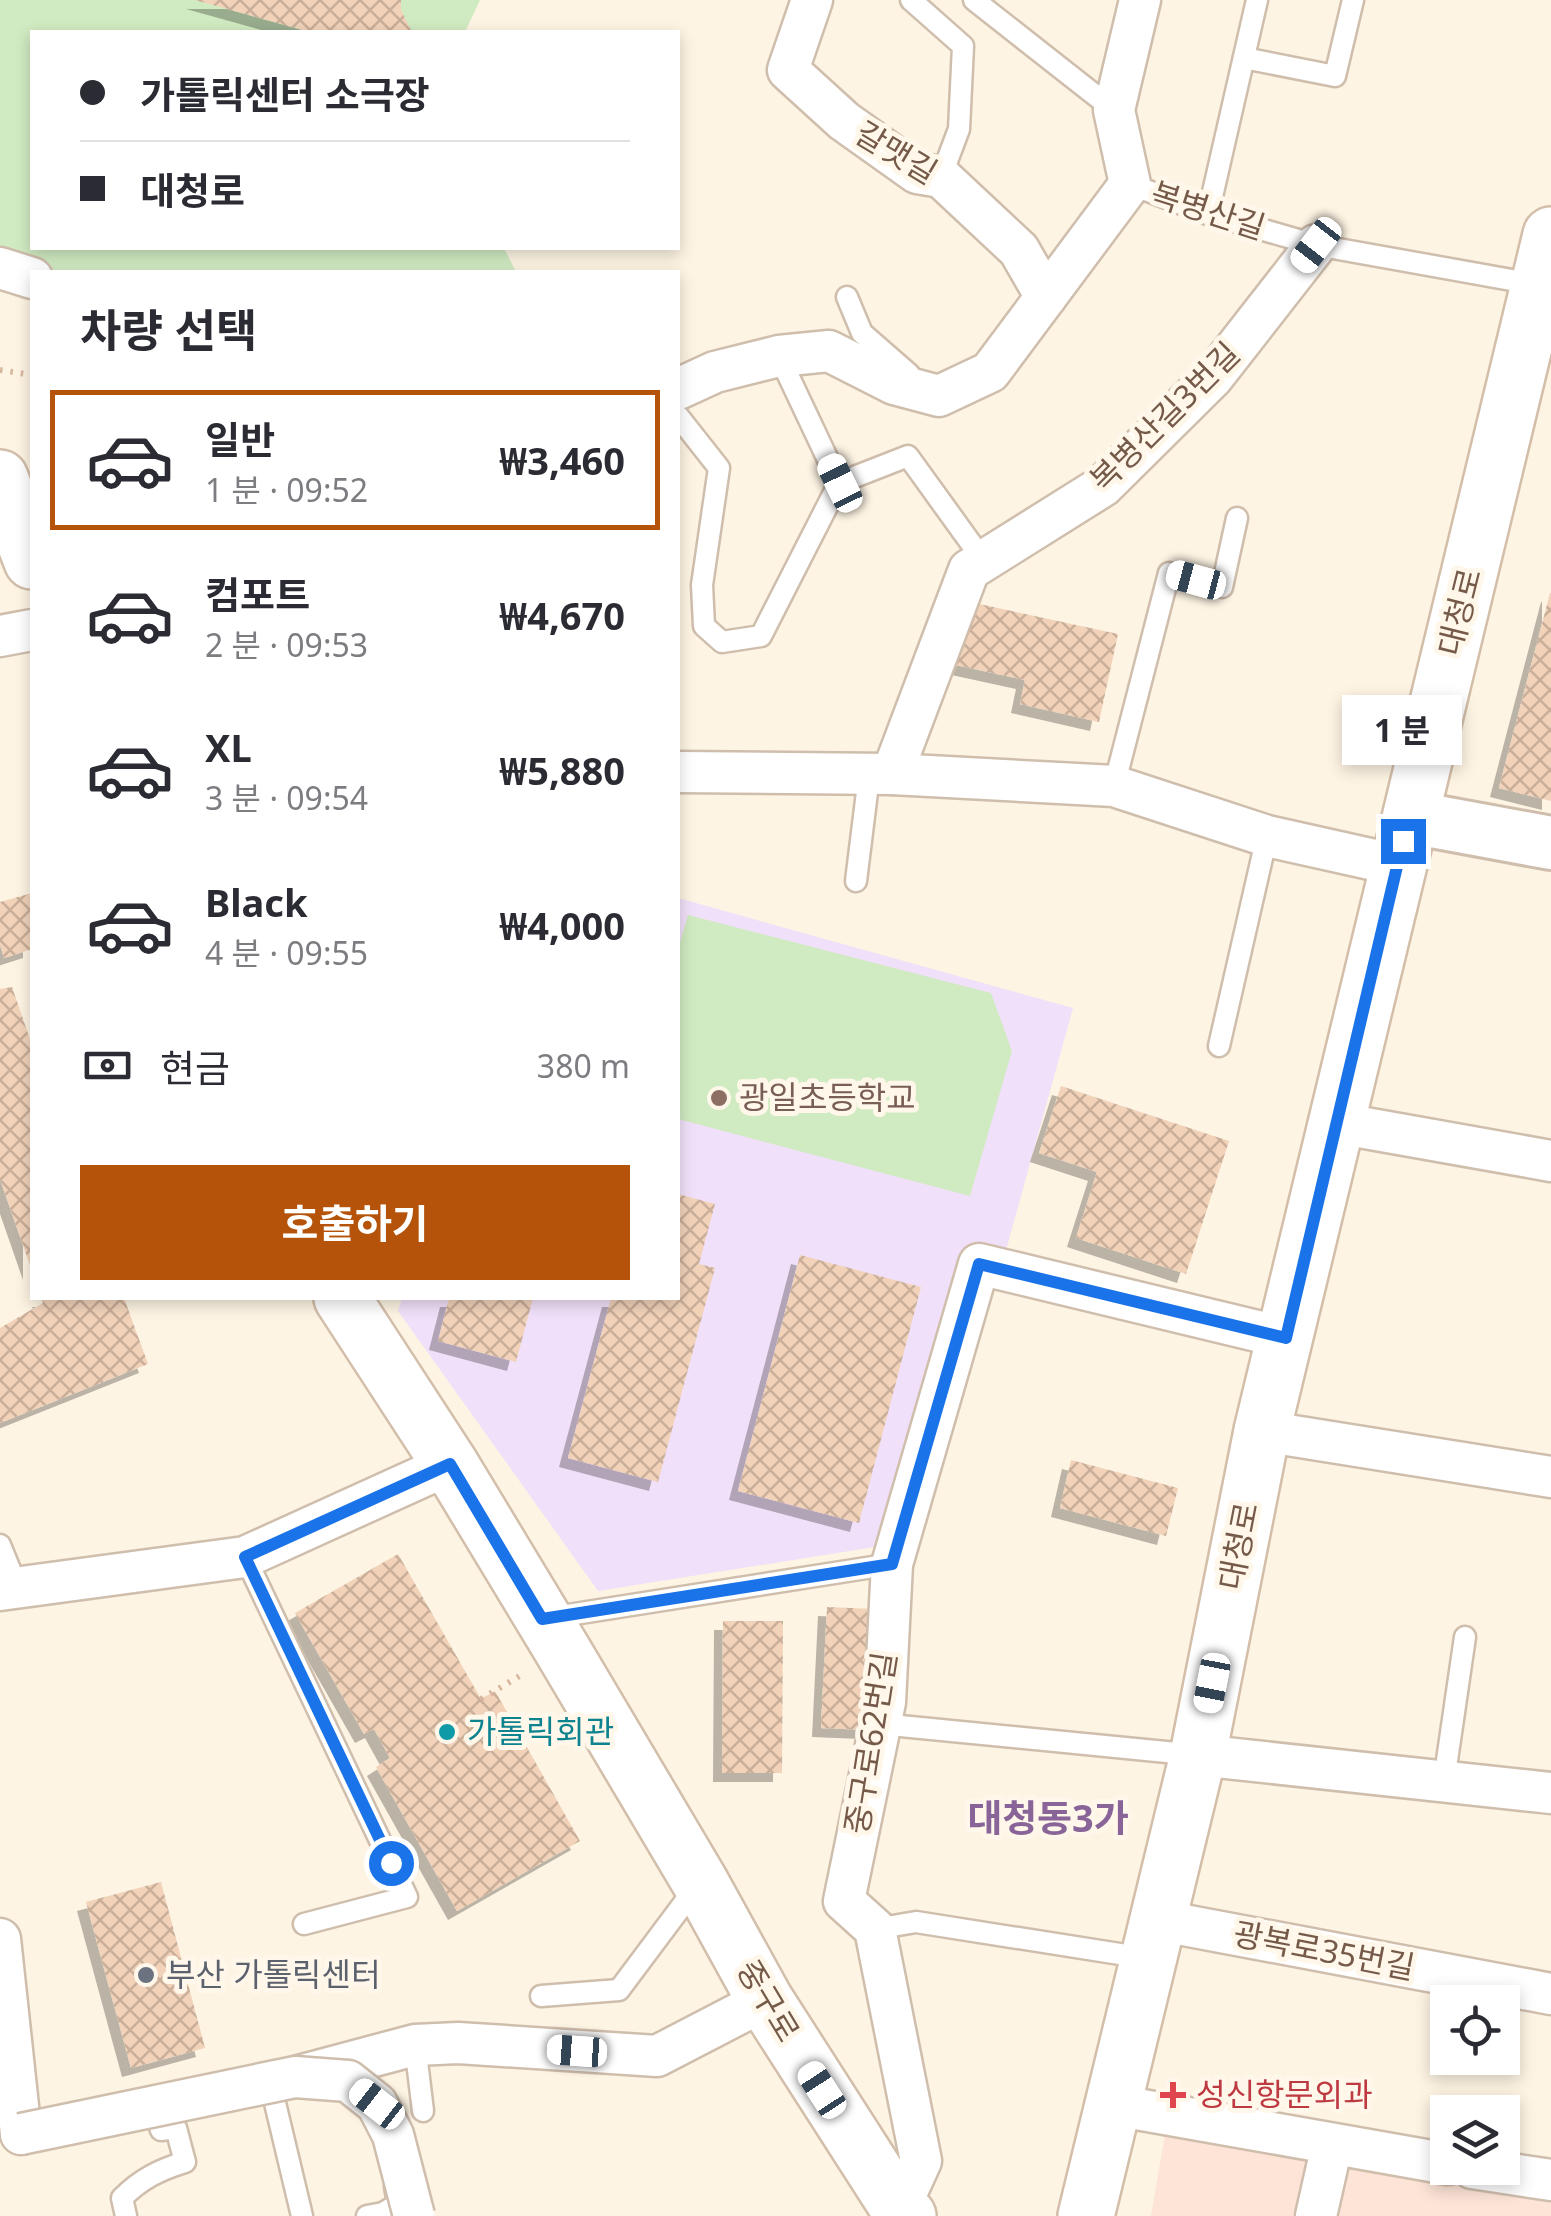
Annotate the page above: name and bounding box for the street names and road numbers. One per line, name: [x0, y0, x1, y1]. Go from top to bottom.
street label: 갈맷길: [848, 111, 946, 193]
street label: 복병산길: [1146, 171, 1271, 248]
street label: 복병산길3번길: [1080, 332, 1248, 500]
street label: 대청로: [1427, 564, 1490, 660]
street label: 대청로: [1208, 1498, 1267, 1593]
street label: 중구로62번길: [834, 1649, 905, 1837]
street label: 광복로35번길: [1230, 1911, 1419, 1988]
street label: 중구로: [728, 1951, 810, 2049]

